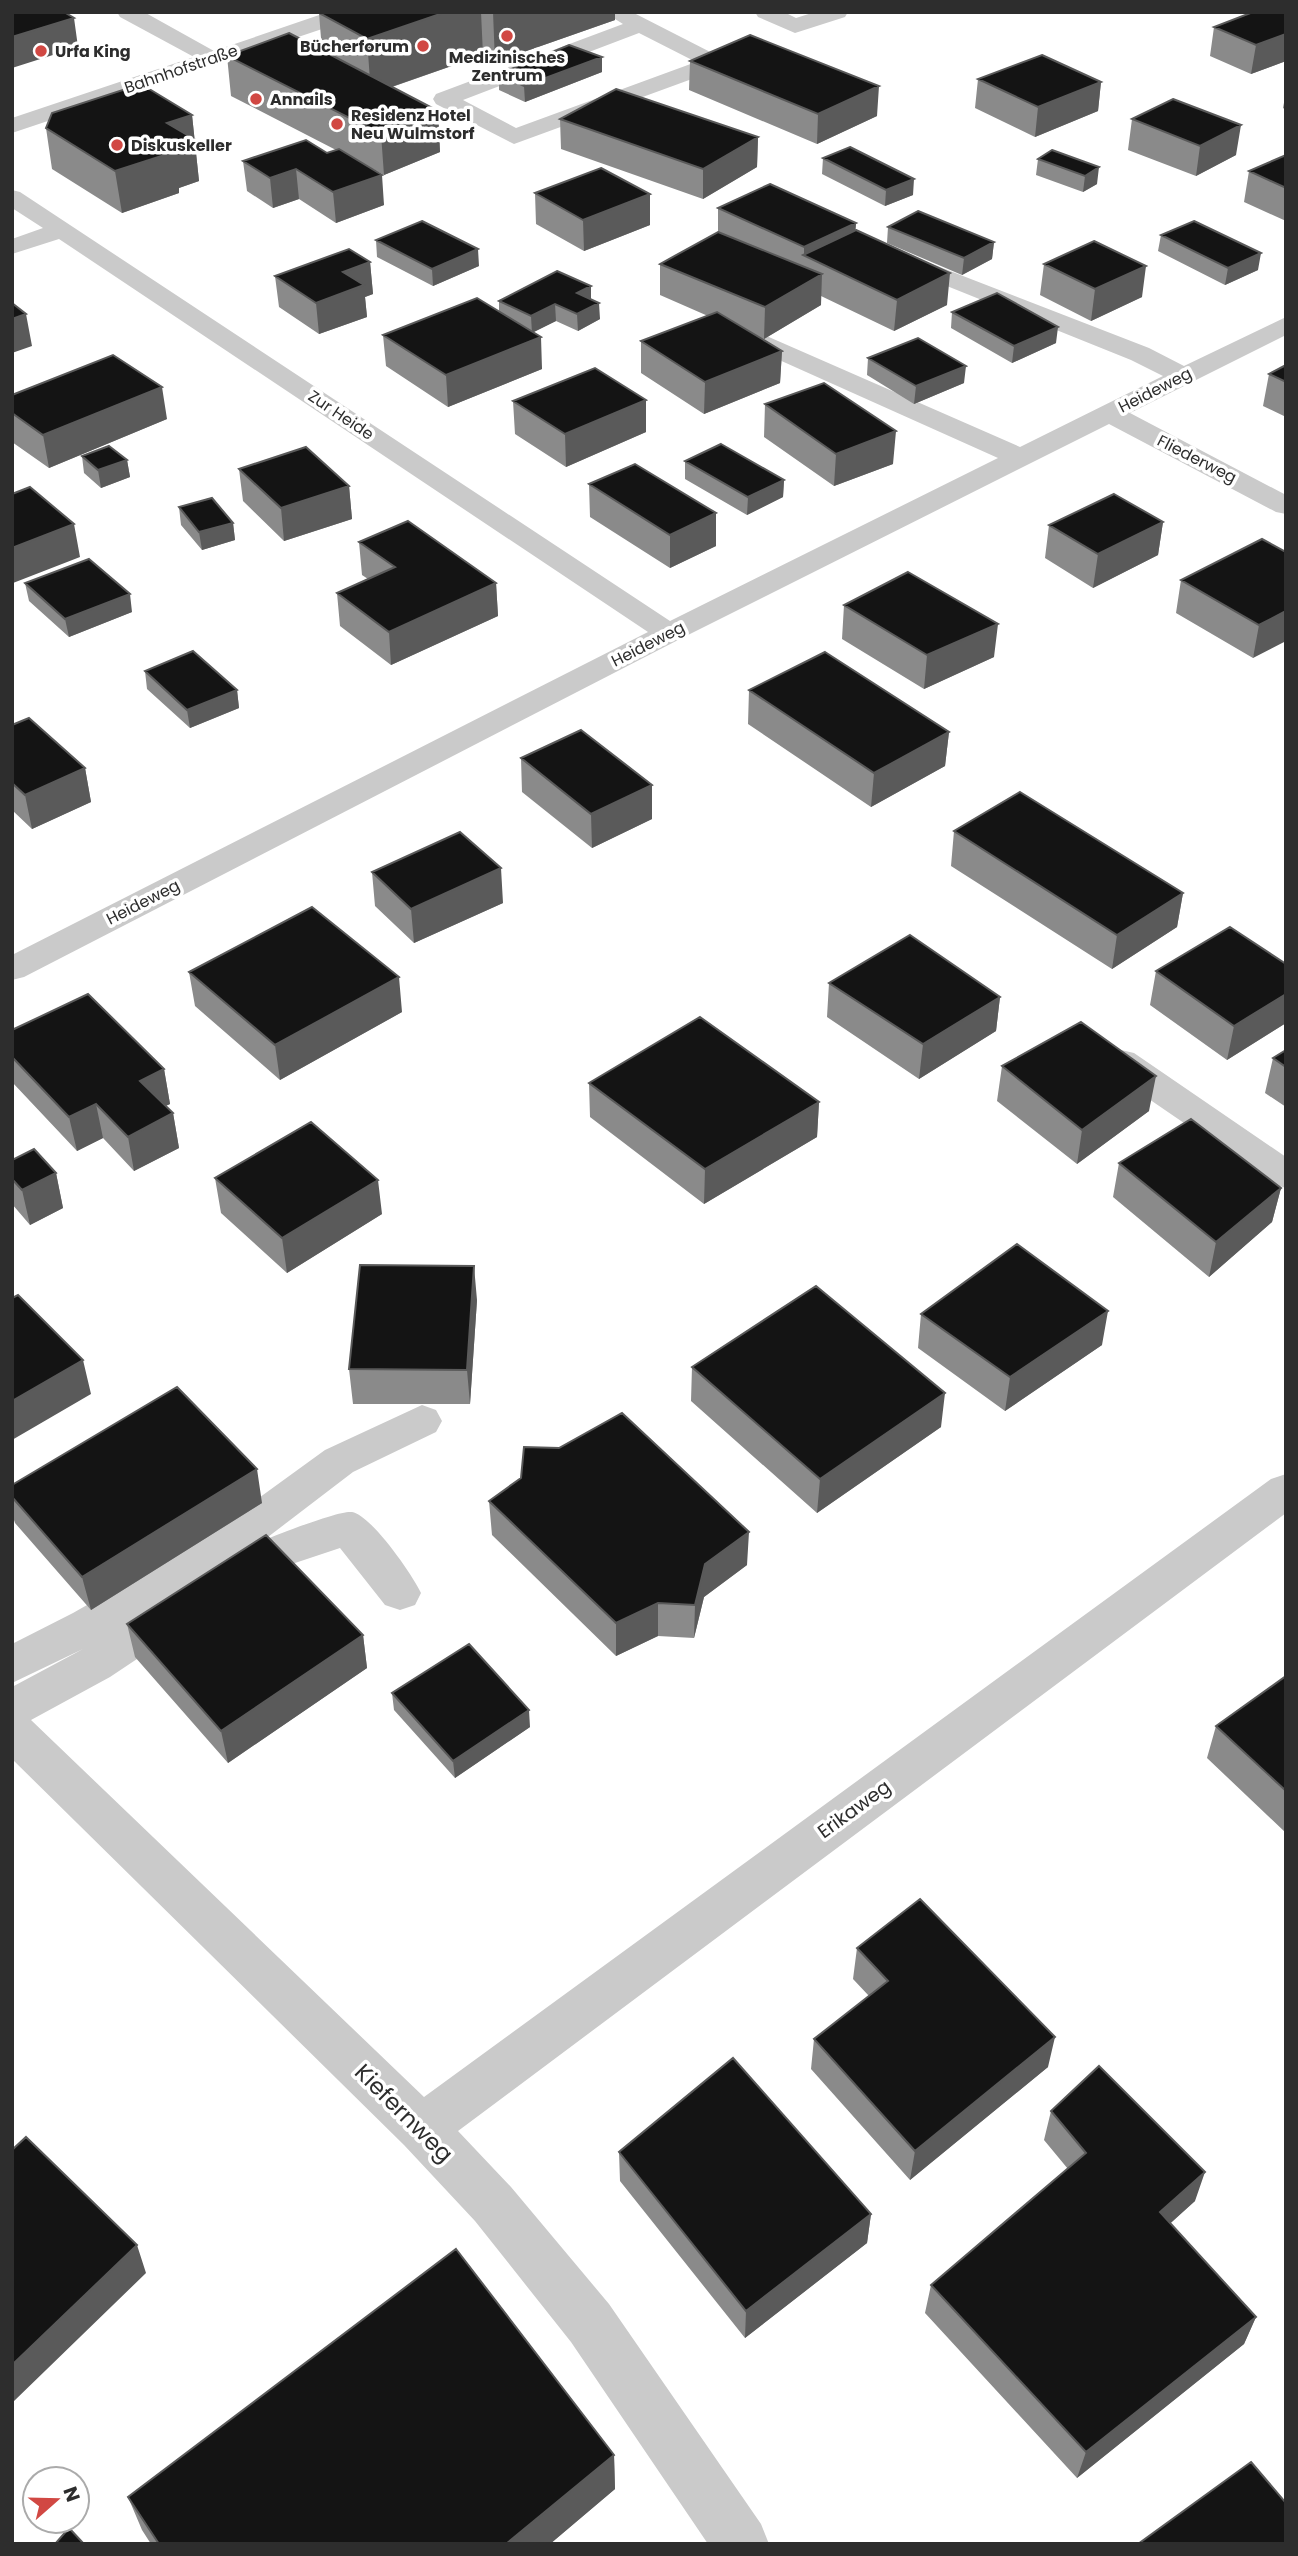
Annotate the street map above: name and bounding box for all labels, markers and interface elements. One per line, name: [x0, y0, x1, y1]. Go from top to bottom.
marker: Medizinisches Zentrum: [499, 28, 515, 44]
place label: Bücherforum: [300, 35, 409, 58]
marker: Bücherforum: [415, 38, 431, 54]
street label: Bahnhofstraße: [121, 39, 241, 99]
place label: Urfa King: [55, 40, 131, 63]
marker: Urfa King: [33, 43, 49, 59]
place label: Medizinisches Zentrum: [449, 46, 565, 87]
place label: Annails: [270, 88, 333, 111]
marker: Annails: [248, 91, 264, 107]
place label: Residenz Hotel Neu Wulmstorf: [351, 104, 475, 145]
marker: Residenz Hotel Neu Wulmstorf: [329, 116, 345, 132]
place label: Diskuskeller: [131, 134, 232, 157]
marker: Diskuskeller: [109, 137, 125, 153]
street label: Heideweg: [1114, 362, 1196, 418]
street label: Zur Heide: [304, 385, 378, 445]
street label: Fliederweg: [1153, 429, 1241, 489]
street label: Heideweg: [607, 616, 689, 672]
street label: Heideweg: [102, 874, 184, 930]
street label: Erikaweg: [812, 1773, 896, 1845]
street label: Kiefernweg: [348, 2057, 460, 2169]
north arrow: [21, 2465, 91, 2535]
text: N: [56, 2483, 87, 2506]

